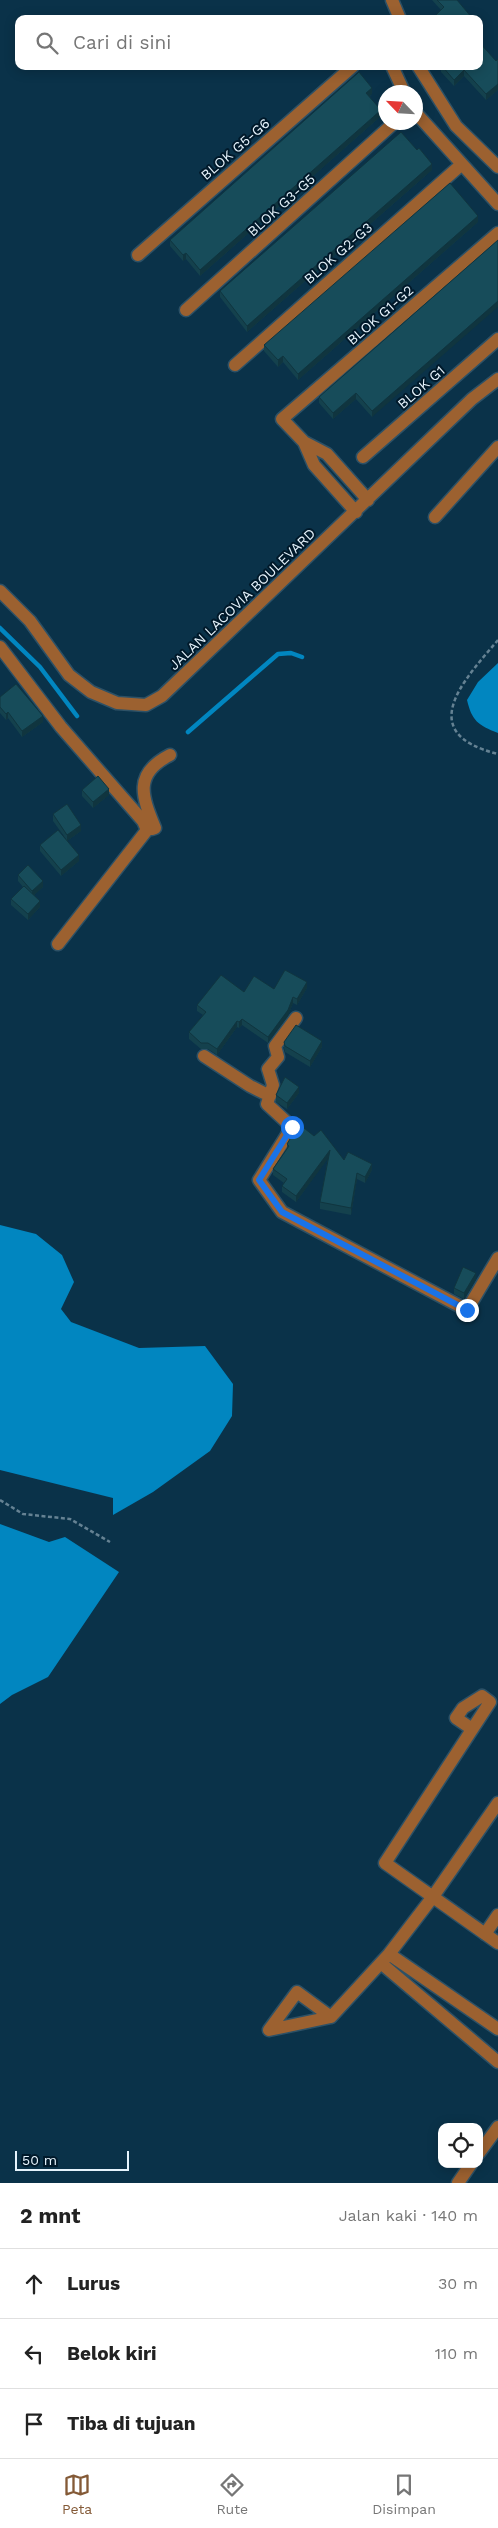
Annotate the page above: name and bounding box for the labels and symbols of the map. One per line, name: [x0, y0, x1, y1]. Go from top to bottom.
north arrow: [378, 85, 423, 130]
street label: BLOK G5-G6: [197, 115, 273, 183]
street label: BLOK G3-G5: [244, 171, 318, 239]
street label: BLOK G2-G3: [301, 219, 375, 287]
street label: BLOK G1-G2: [344, 282, 416, 348]
street label: BLOK G1: [394, 362, 448, 412]
street label: JALAN LACOVIA BOULEVARD: [166, 525, 318, 673]
route start: [281, 1116, 304, 1139]
route end: [456, 1299, 479, 1322]
scale bar: [15, 2148, 129, 2171]

